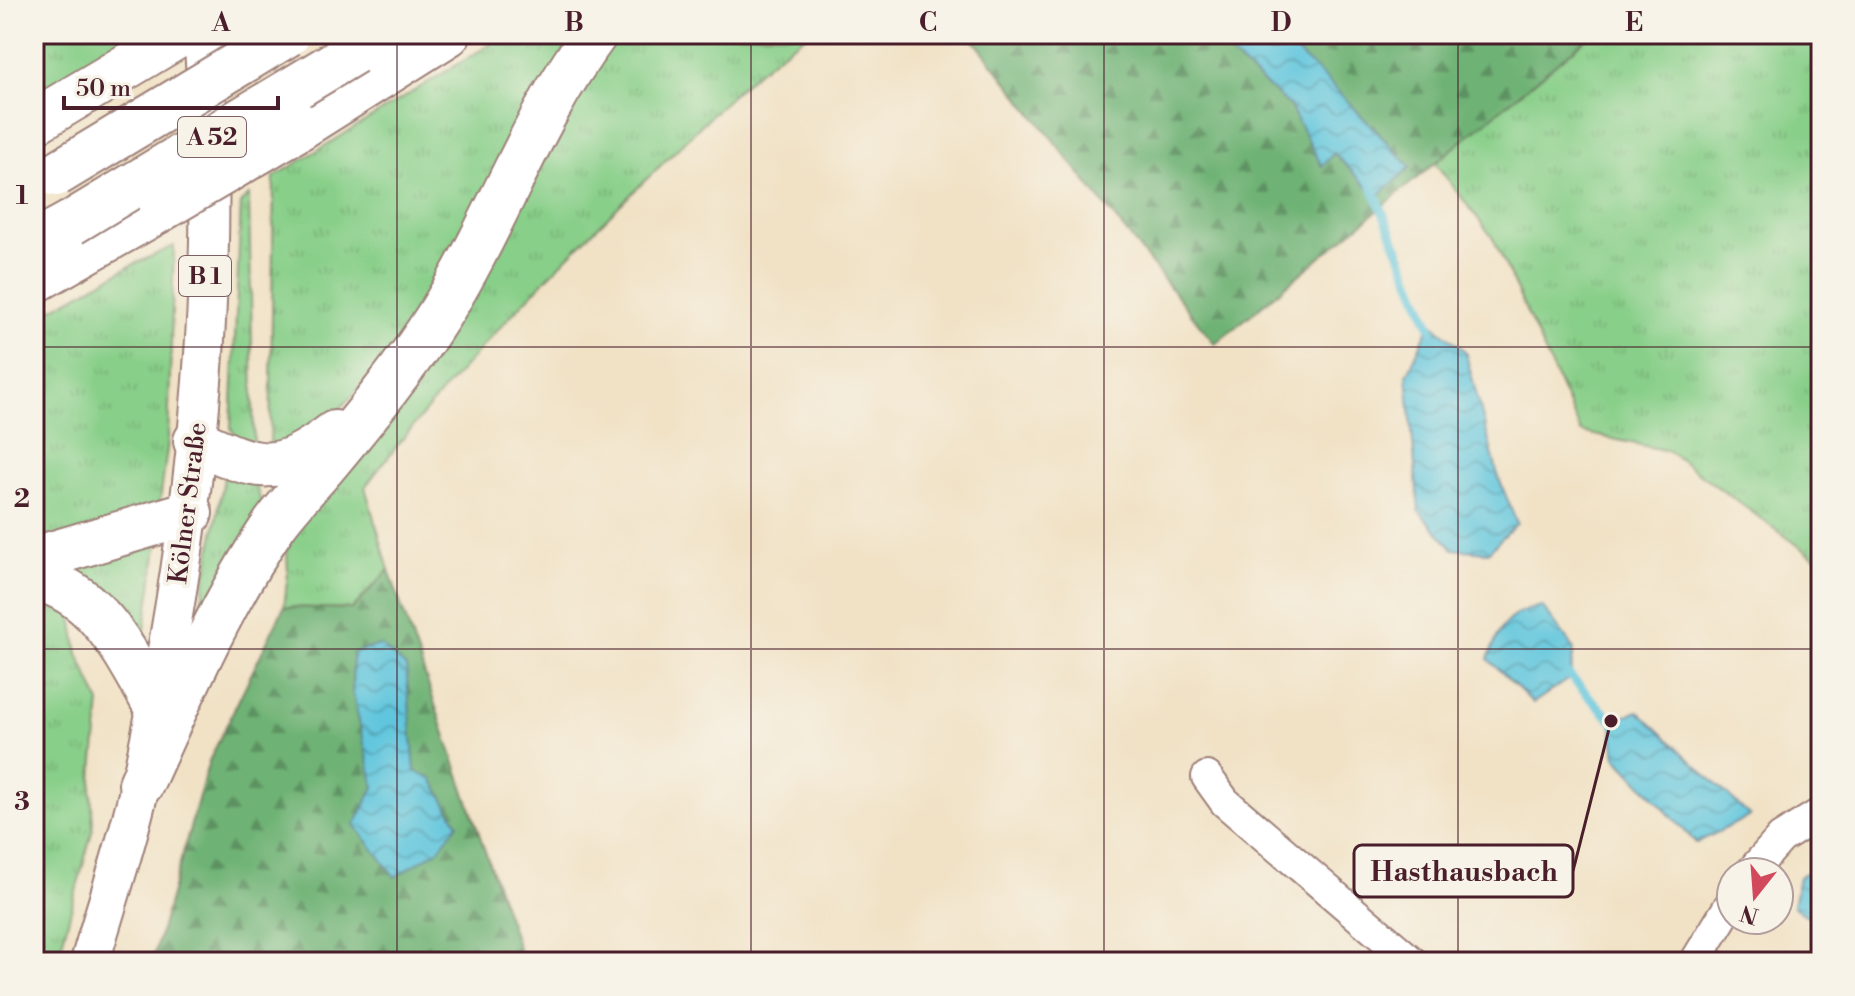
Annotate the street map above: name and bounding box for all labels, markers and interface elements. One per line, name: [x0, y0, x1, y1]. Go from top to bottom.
text: A: [211, 7, 231, 39]
text: B: [564, 7, 584, 39]
text: C: [919, 7, 937, 39]
text: D: [1271, 7, 1291, 39]
text: E: [1625, 7, 1643, 39]
scale bar: [64, 60, 278, 110]
text: 50 m: [76, 74, 131, 104]
road number: A 52: [178, 117, 246, 157]
text: 1: [16, 180, 29, 212]
road number: B 1: [179, 256, 231, 296]
street label: Kölner Straße: [162, 421, 214, 586]
text: 2: [14, 483, 30, 515]
text: 3: [14, 786, 30, 818]
callout: Hasthausbach: [1354, 845, 1573, 897]
text: Hasthausbach: [1370, 855, 1558, 890]
north arrow: [1715, 856, 1795, 936]
text: N: [1737, 898, 1762, 929]

